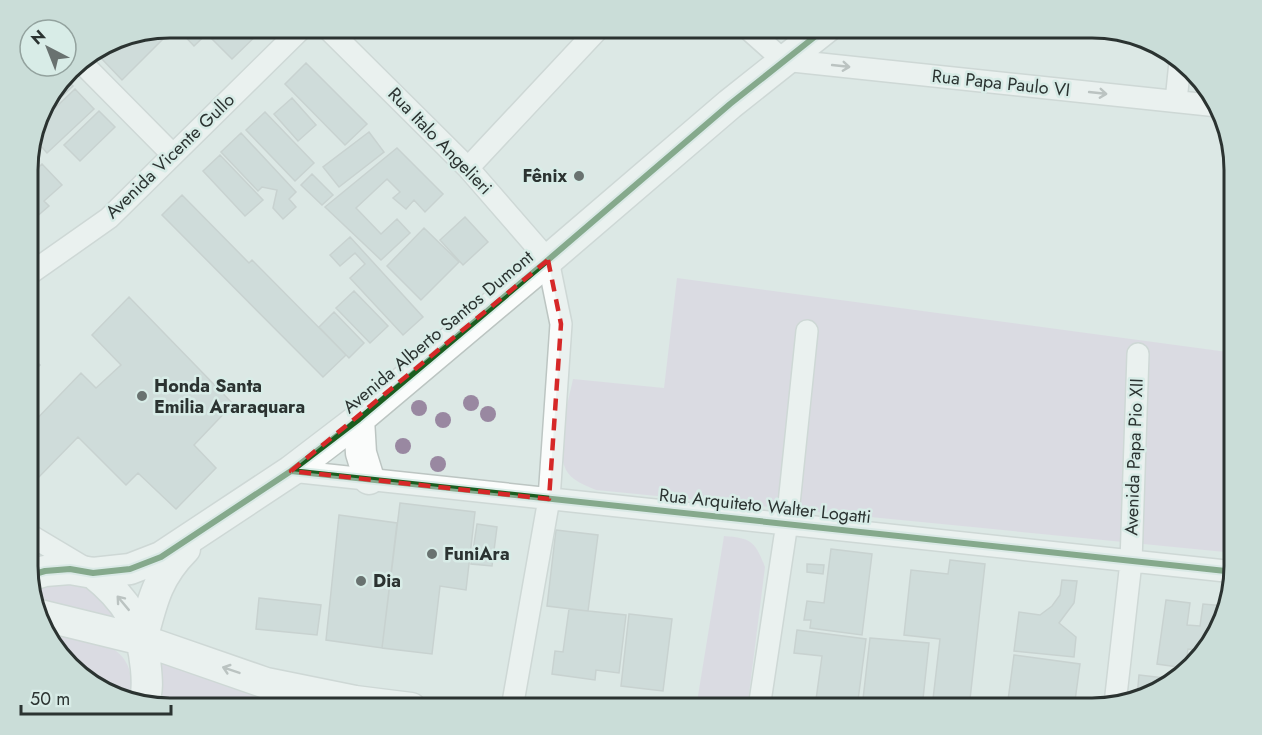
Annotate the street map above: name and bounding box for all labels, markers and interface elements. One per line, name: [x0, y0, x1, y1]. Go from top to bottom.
north arrow: [18, 18, 78, 78]
text: N: [26, 24, 51, 50]
one-way arrow: [831, 61, 851, 72]
street label: Rua Papa Paulo VI: [931, 63, 1071, 103]
street label: Rua Italo Angelieri: [382, 82, 498, 200]
street label: Avenida Vicente Gullo: [100, 87, 241, 225]
one-way arrow: [1087, 88, 1107, 99]
place label: Fênix: [522, 163, 567, 189]
marker: Fênix: [572, 169, 586, 183]
street label: Avenida Alberto Santos Dumont: [337, 244, 539, 420]
place label: Honda Santa Emilia Araraquara: [154, 373, 305, 420]
street label: Avenida Papa Pio XII: [1118, 378, 1150, 536]
marker: Honda Santa Emilia Araraquara: [135, 389, 149, 403]
street label: Rua Arquiteto Walter Logatti: [658, 482, 872, 530]
place label: FuniAra: [444, 541, 510, 567]
marker: FuniAra: [425, 547, 439, 561]
place label: Dia: [373, 568, 401, 594]
marker: Dia: [354, 574, 368, 588]
one-way arrow: [116, 595, 129, 611]
one-way arrow: [222, 664, 241, 675]
scale bar: [21, 678, 171, 716]
text: 50 m: [30, 686, 70, 712]

